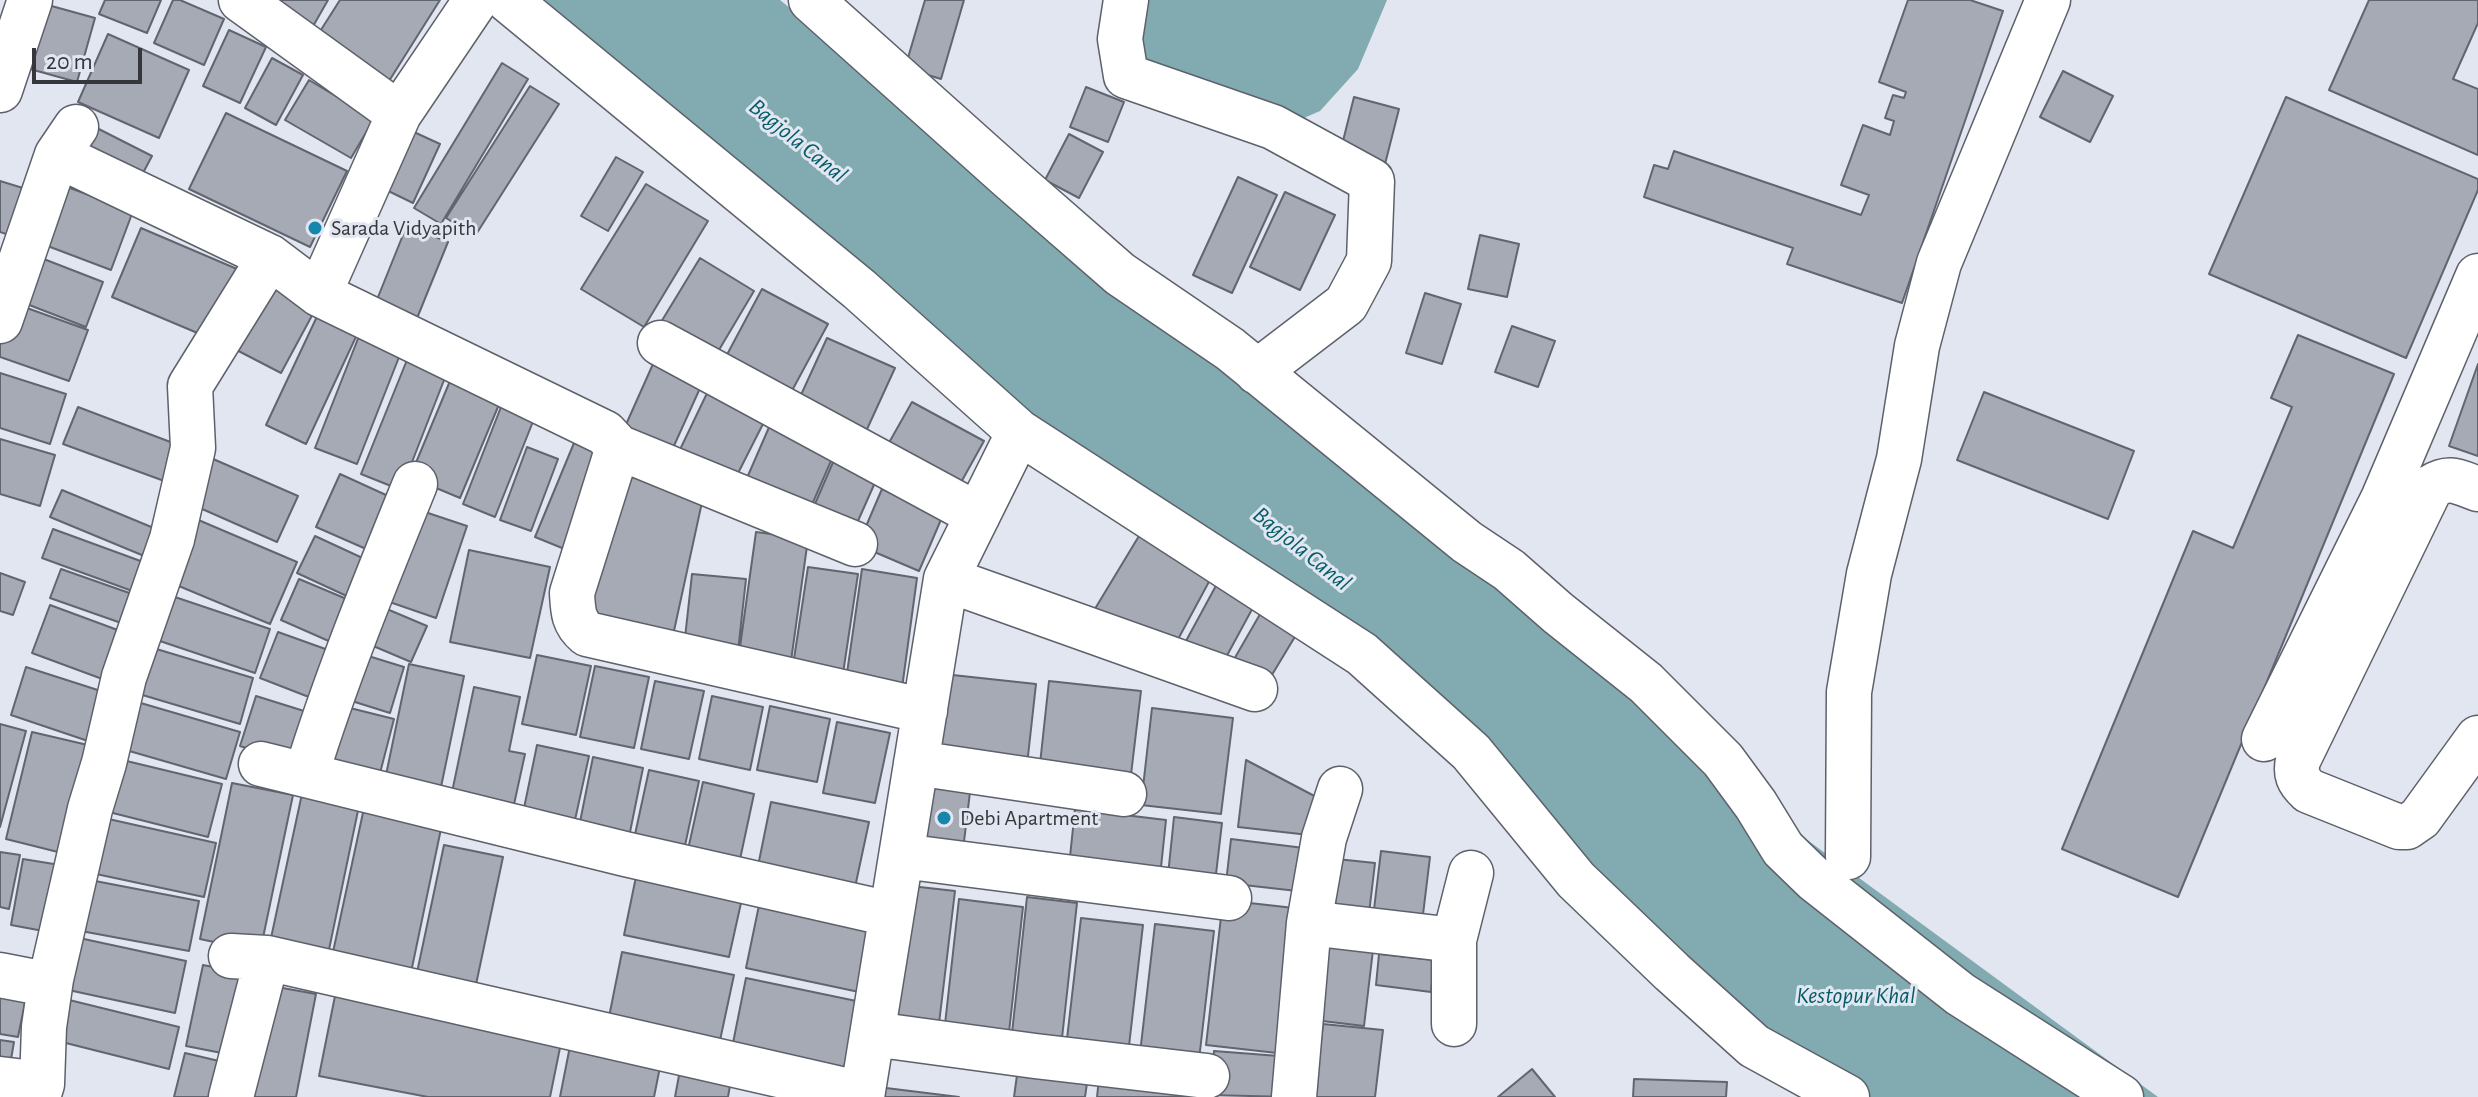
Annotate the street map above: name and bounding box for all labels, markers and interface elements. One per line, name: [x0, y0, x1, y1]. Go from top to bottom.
scale bar: [36, 32, 146, 82]
text: 20 m: [46, 50, 93, 74]
water label: Bagjola Canal: [743, 93, 853, 189]
place label: Sarada Vidyapith: [331, 215, 476, 241]
marker: Sarada Vidyapith: [306, 219, 324, 237]
water label: Bagjola Canal: [1247, 501, 1357, 597]
place label: Debi Apartment: [960, 805, 1098, 831]
marker: Debi Apartment: [935, 809, 953, 827]
water label: Kestopur Khal: [1796, 982, 1916, 1010]

